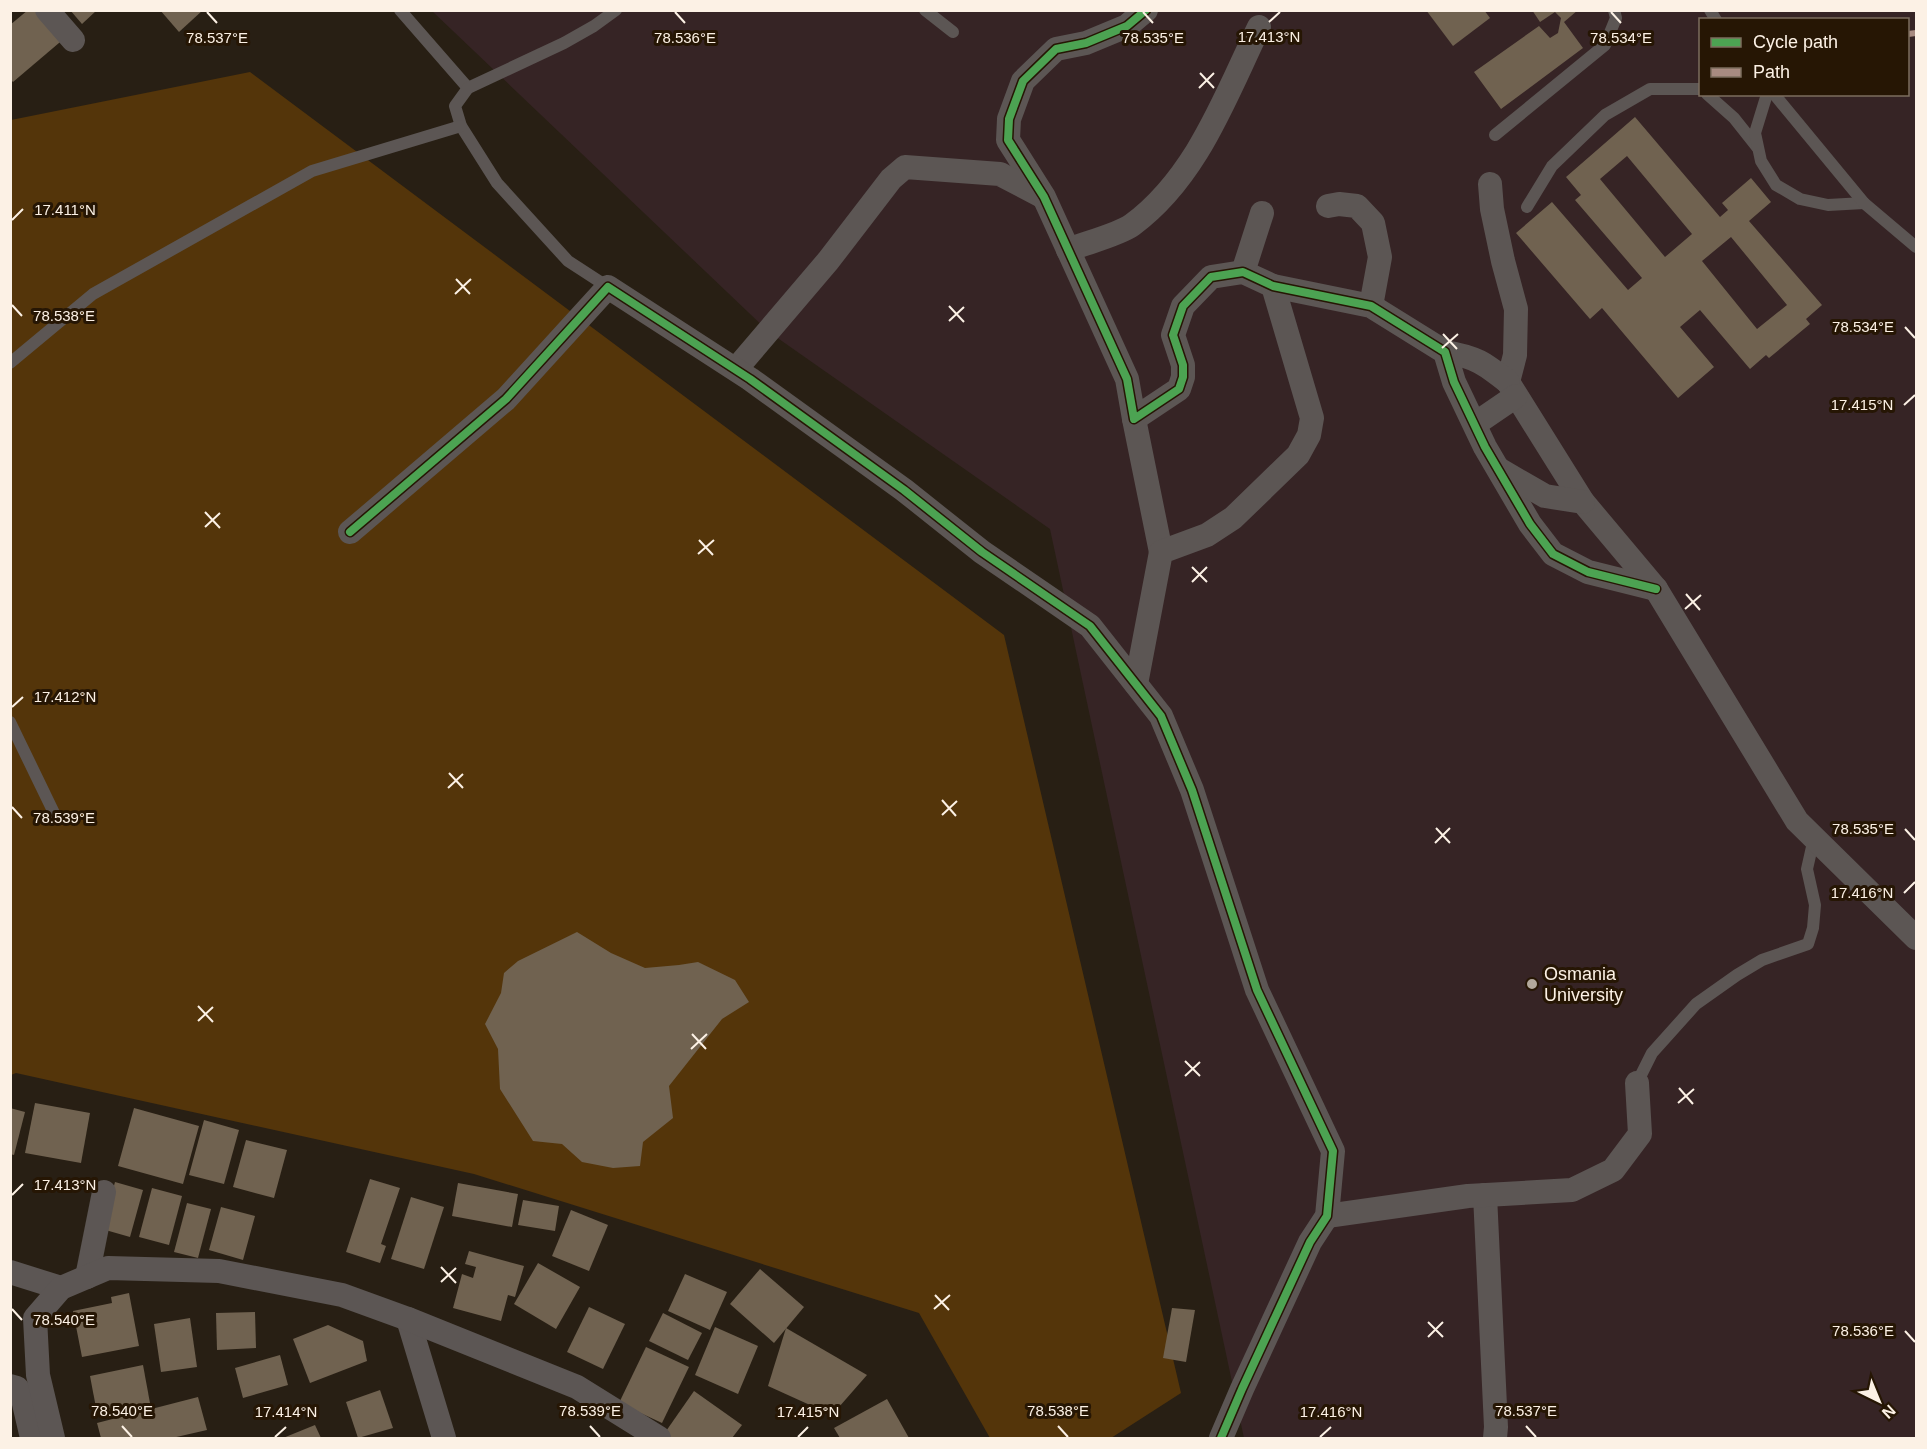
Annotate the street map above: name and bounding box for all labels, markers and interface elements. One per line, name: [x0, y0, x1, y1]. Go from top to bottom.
legend: [1699, 18, 1909, 96]
text: 17.413°N: [1238, 28, 1300, 45]
text: 78.537°E: [186, 29, 248, 46]
text: 78.536°E: [654, 29, 716, 46]
text: 78.535°E: [1122, 29, 1184, 46]
text: 78.534°E: [1590, 29, 1652, 46]
text: Cycle path: [1753, 32, 1838, 52]
text: Path: [1753, 62, 1790, 82]
text: 17.411°N: [34, 201, 96, 218]
text: 78.538°E: [33, 307, 95, 324]
text: 78.534°E: [1832, 318, 1894, 335]
text: 17.415°N: [1831, 396, 1893, 413]
text: 17.412°N: [34, 688, 96, 705]
text: 78.539°E: [33, 809, 95, 826]
text: 78.535°E: [1832, 820, 1894, 837]
text: 17.416°N: [1831, 884, 1893, 901]
place label: Osmania University: [1544, 964, 1623, 1005]
marker: Osmania University: [1525, 977, 1539, 991]
text: 17.413°N: [34, 1176, 96, 1193]
text: 78.540°E: [33, 1311, 95, 1328]
text: 78.536°E: [1832, 1322, 1894, 1339]
north arrow: [1849, 1371, 1909, 1431]
text: N: [1879, 1401, 1899, 1422]
text: 78.540°E: [91, 1402, 153, 1419]
text: 78.539°E: [559, 1402, 621, 1419]
text: 78.538°E: [1027, 1402, 1089, 1419]
text: 78.537°E: [1495, 1402, 1557, 1419]
text: 17.414°N: [255, 1403, 317, 1420]
text: 17.415°N: [777, 1403, 839, 1420]
text: 17.416°N: [1300, 1403, 1362, 1420]

